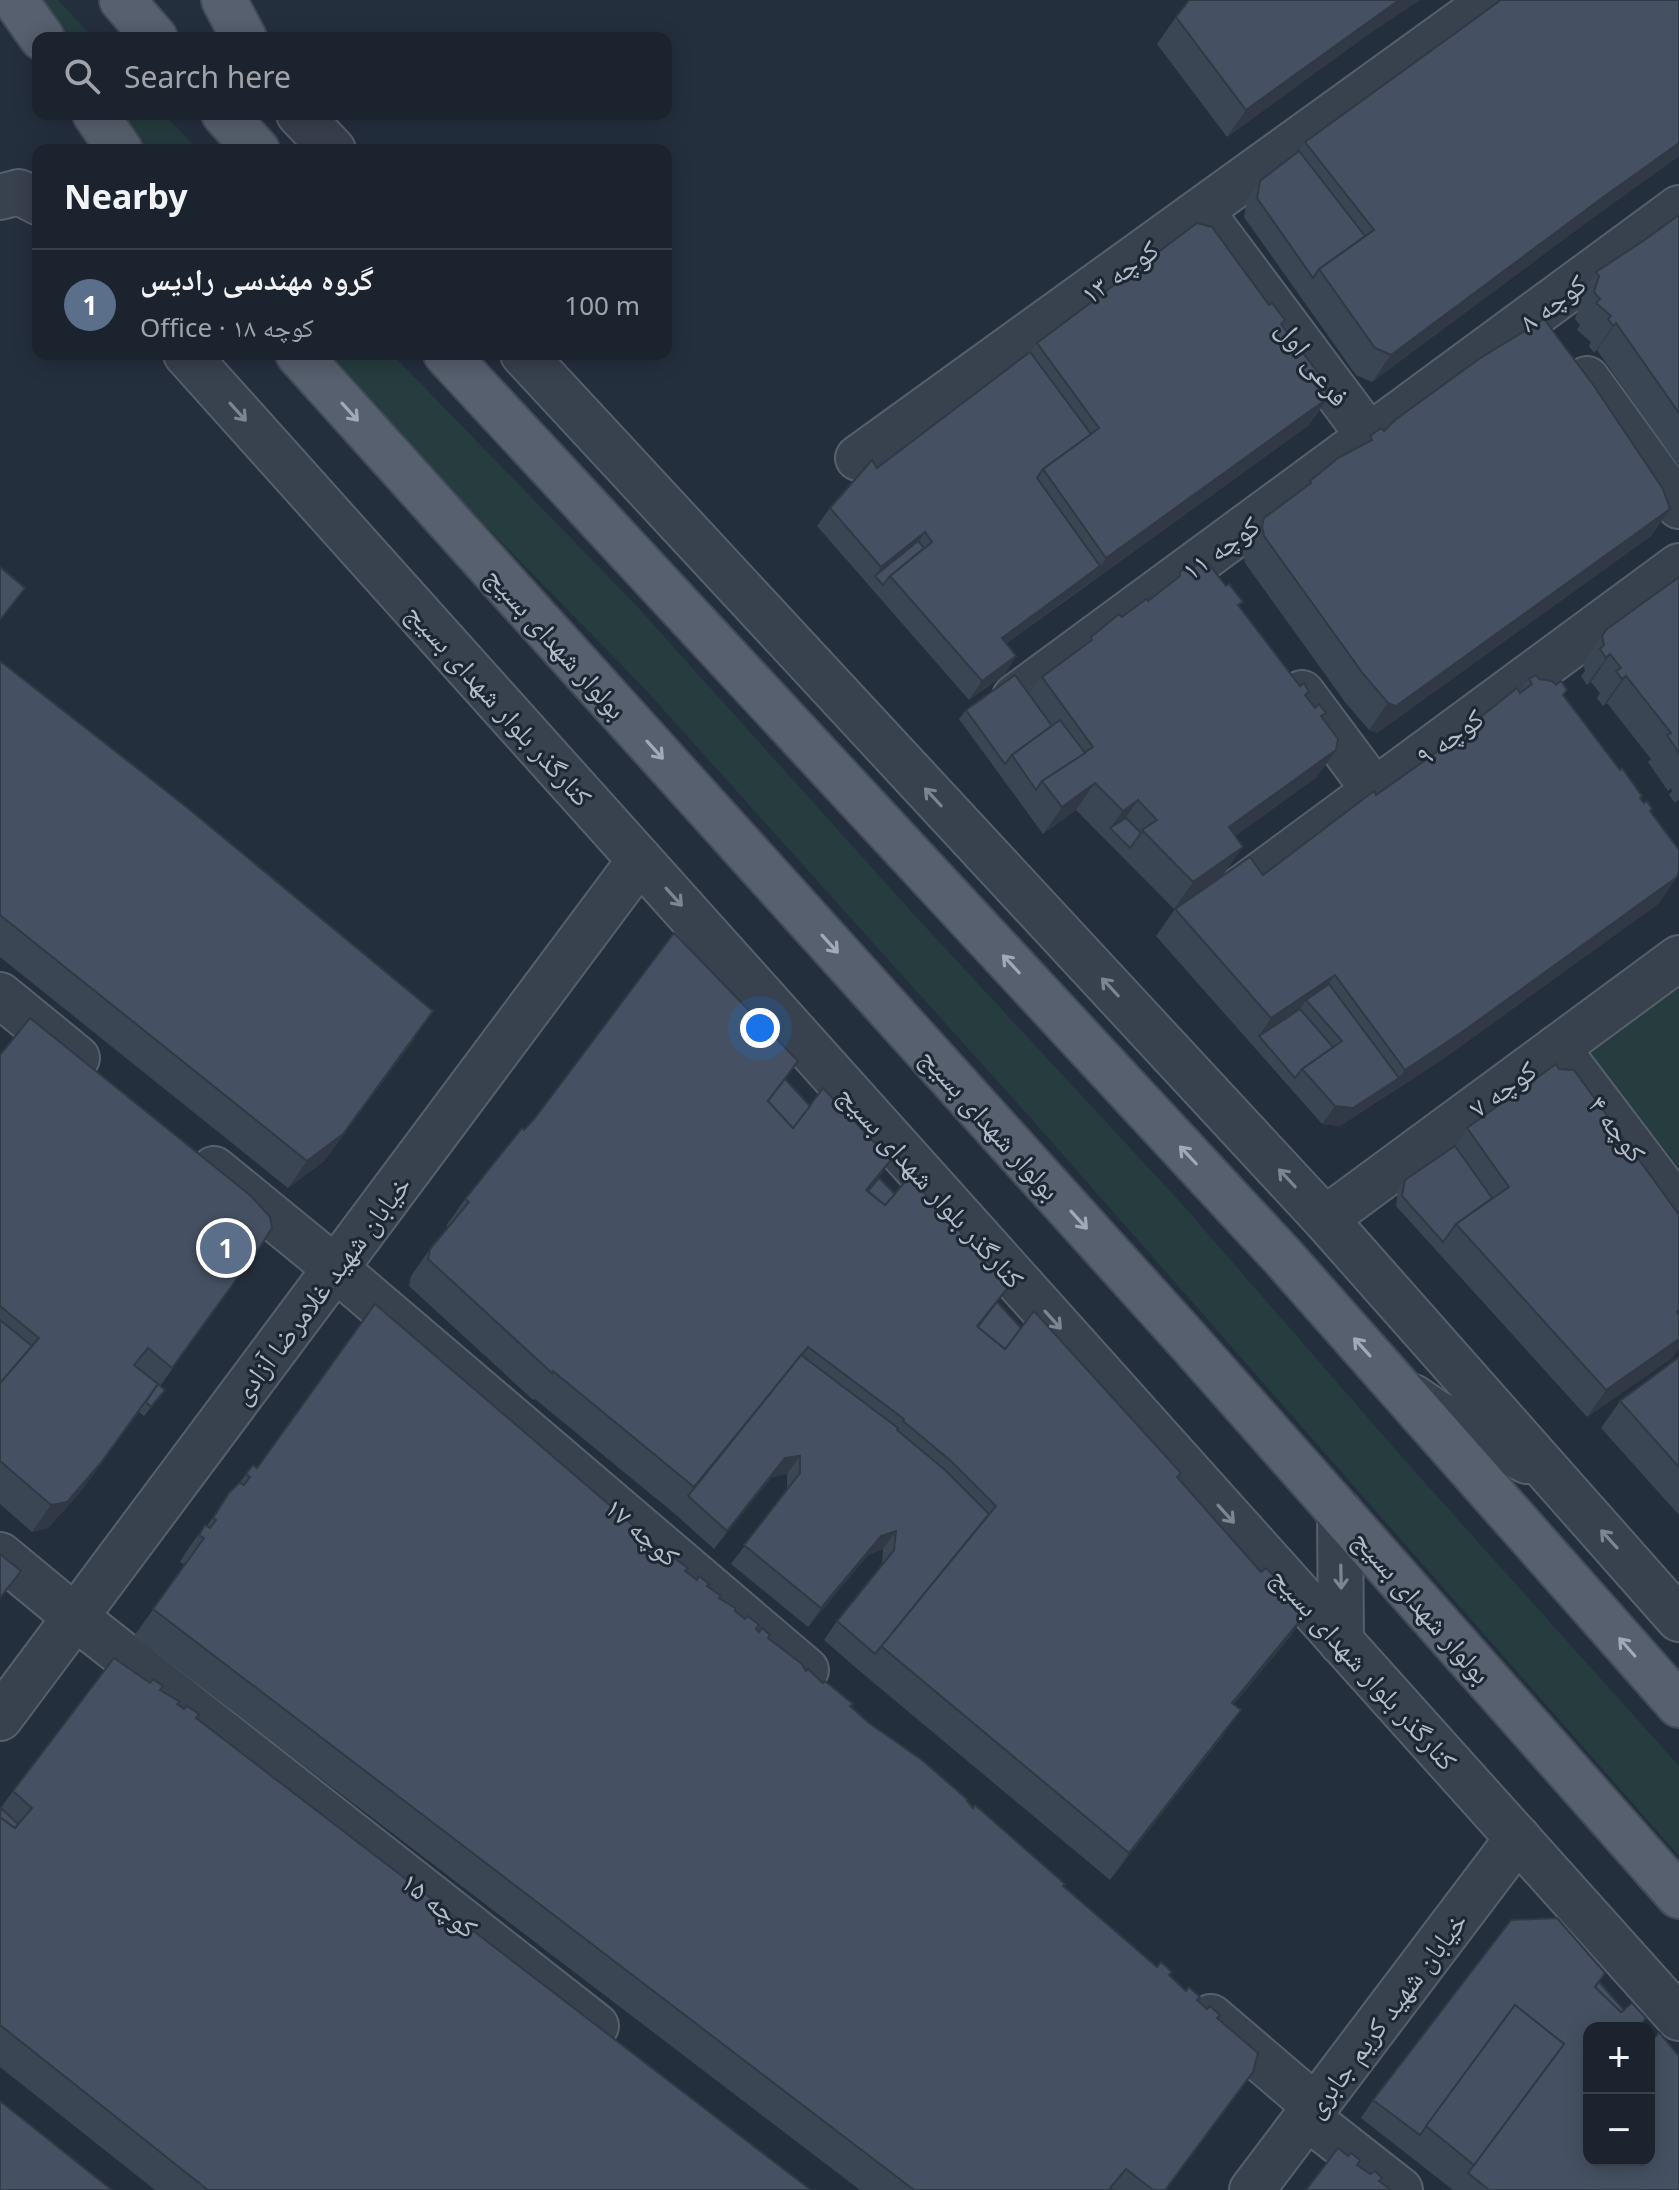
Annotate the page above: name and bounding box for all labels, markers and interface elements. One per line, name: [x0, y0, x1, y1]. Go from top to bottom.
search box: [32, 32, 672, 120]
icon: search: [60, 54, 104, 98]
text: Search here: [124, 56, 291, 97]
text: Nearby: [64, 173, 188, 219]
street label: کوچه ۱۳: [1072, 230, 1166, 312]
text: گروه مهندسی رادیس: [140, 258, 374, 299]
street label: کوچه ۸: [1511, 264, 1594, 340]
text: 1: [83, 287, 97, 323]
text: 100 m: [564, 287, 640, 323]
text: Office · کوچه ۱۸: [140, 309, 314, 345]
street label: فرعی اول: [1269, 311, 1359, 413]
one-way arrow: [340, 401, 359, 422]
one-way arrow: [229, 402, 248, 422]
street label: کوچه ۱۱: [1173, 506, 1267, 588]
street label: بولوار شهدای بسیج: [478, 557, 636, 727]
street label: کنارگذر بلوار شهدای بسیج: [398, 594, 602, 814]
street label: کوچه ۹: [1407, 698, 1491, 773]
one-way arrow: [646, 740, 664, 760]
one-way arrow: [925, 787, 943, 807]
one-way arrow: [664, 887, 682, 907]
one-way arrow: [820, 933, 838, 953]
one-way arrow: [1002, 954, 1021, 974]
one-way arrow: [1101, 977, 1120, 997]
your location: [740, 1008, 780, 1048]
street label: بولوار شهدای بسیج: [912, 1038, 1070, 1208]
street label: کوچه ۷: [1460, 1050, 1544, 1125]
street label: کنارگذر بلوار شهدای بسیج: [830, 1076, 1034, 1296]
street label: کوچه ۴: [1580, 1087, 1656, 1170]
one-way arrow: [1179, 1145, 1197, 1165]
street label: خیابان شهید غلامرضا آزادی: [221, 1167, 419, 1411]
one-way arrow: [1278, 1169, 1297, 1188]
one-way arrow: [1069, 1209, 1087, 1229]
pin: 1: [200, 1218, 252, 1278]
one-way arrow: [1044, 1310, 1062, 1330]
one-way arrow: [1354, 1338, 1372, 1358]
street label: کوچه ۱۷: [597, 1488, 689, 1574]
one-way arrow: [1217, 1503, 1235, 1523]
street label: بولوار شهدای بسیج: [1345, 1521, 1501, 1691]
one-way arrow: [1600, 1530, 1618, 1550]
street label: کنارگذر بلوار شهدای بسیج: [1263, 1558, 1467, 1778]
one-way arrow: [1333, 1563, 1348, 1590]
one-way arrow: [1619, 1638, 1637, 1658]
street label: کوچه ۱۵: [394, 1862, 487, 1946]
street label: خیابان شهید کریم جابری: [1295, 1903, 1476, 2125]
map controls: [1583, 2022, 1655, 2166]
button: +: [1583, 2022, 1655, 2094]
button: −: [1583, 2094, 1655, 2166]

